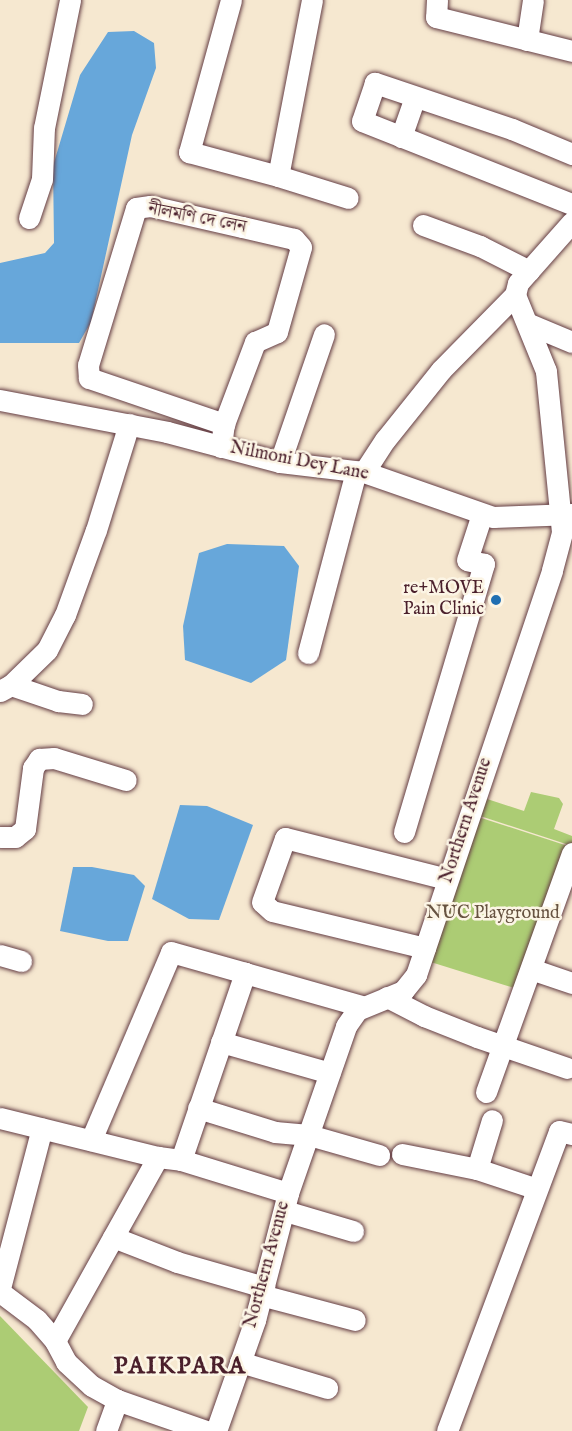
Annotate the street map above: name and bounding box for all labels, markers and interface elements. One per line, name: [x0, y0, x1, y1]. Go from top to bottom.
street label: নীলমণি দে লেন: [146, 199, 248, 239]
street label: Nilmoni Dey Lane: [228, 438, 370, 486]
place label: re+MOVE Pain Clinic: [403, 579, 484, 622]
marker: re+MOVE Pain Clinic: [489, 593, 503, 607]
street label: Northern Avenue: [437, 756, 497, 886]
park label: NUC Playground: [426, 903, 560, 925]
street label: Northern Avenue: [241, 1199, 295, 1331]
district label: PAIKPARA: [114, 1353, 246, 1381]

